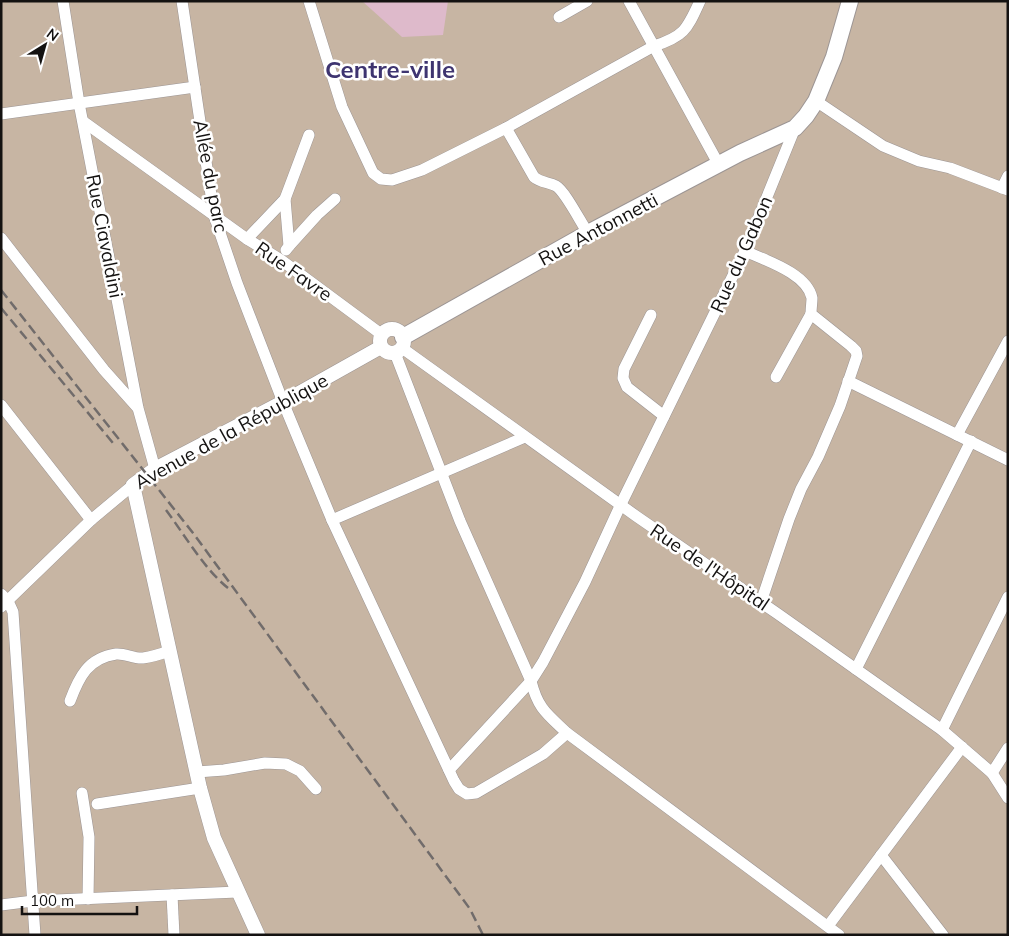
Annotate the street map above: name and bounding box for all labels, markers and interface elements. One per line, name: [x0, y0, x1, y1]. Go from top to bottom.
north arrow: [20, 20, 70, 70]
text: N: [43, 24, 62, 45]
district label: Centre-ville: [325, 54, 455, 84]
street label: Allée du parc: [188, 117, 234, 235]
street label: Rue Ciavaldini: [81, 172, 129, 300]
street label: Rue Antonnetti: [534, 187, 662, 271]
street label: Rue du Gabon: [705, 192, 777, 316]
street label: Rue Favre: [251, 236, 337, 306]
street label: Avenue de la République: [130, 368, 332, 494]
street label: Rue de l'Hôpital: [646, 518, 774, 616]
scale bar: [22, 884, 138, 916]
text: 100 m: [30, 891, 74, 910]

